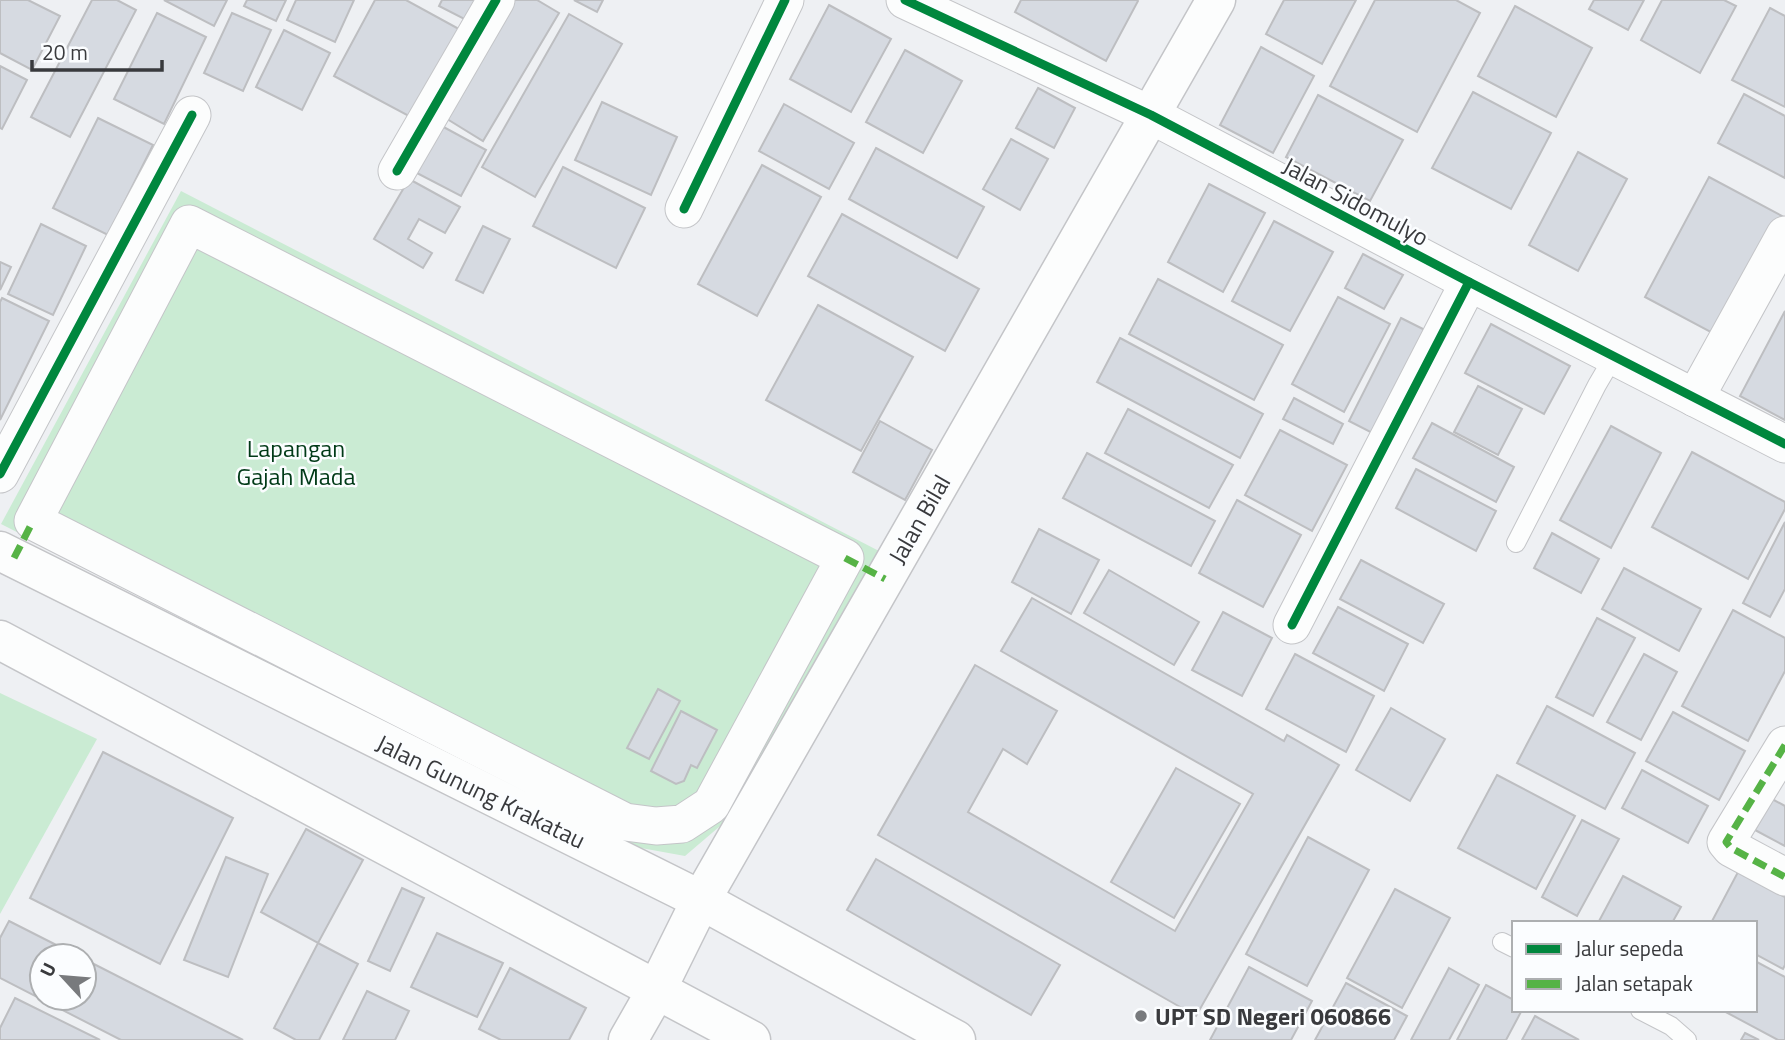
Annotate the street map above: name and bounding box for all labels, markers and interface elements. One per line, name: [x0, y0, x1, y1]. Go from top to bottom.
scale bar: [32, 28, 161, 72]
text: 20 m: [42, 36, 88, 68]
street label: Jalan Sidomulyo: [1277, 147, 1435, 255]
park label: Lapangan Gajah Mada: [236, 430, 356, 494]
street label: Jalan Bilal: [879, 468, 959, 570]
street label: Jalan Gunung Krakatau: [370, 725, 592, 857]
legend: [1512, 921, 1757, 1012]
text: Jalur sepeda: [1575, 932, 1684, 964]
north arrow: [28, 942, 98, 1012]
text: U: [32, 957, 63, 981]
text: Jalan setapak: [1575, 967, 1693, 999]
place label: UPT SD Negeri 060866: [1155, 998, 1391, 1034]
marker: UPT SD Negeri 060866: [1133, 1008, 1149, 1024]

